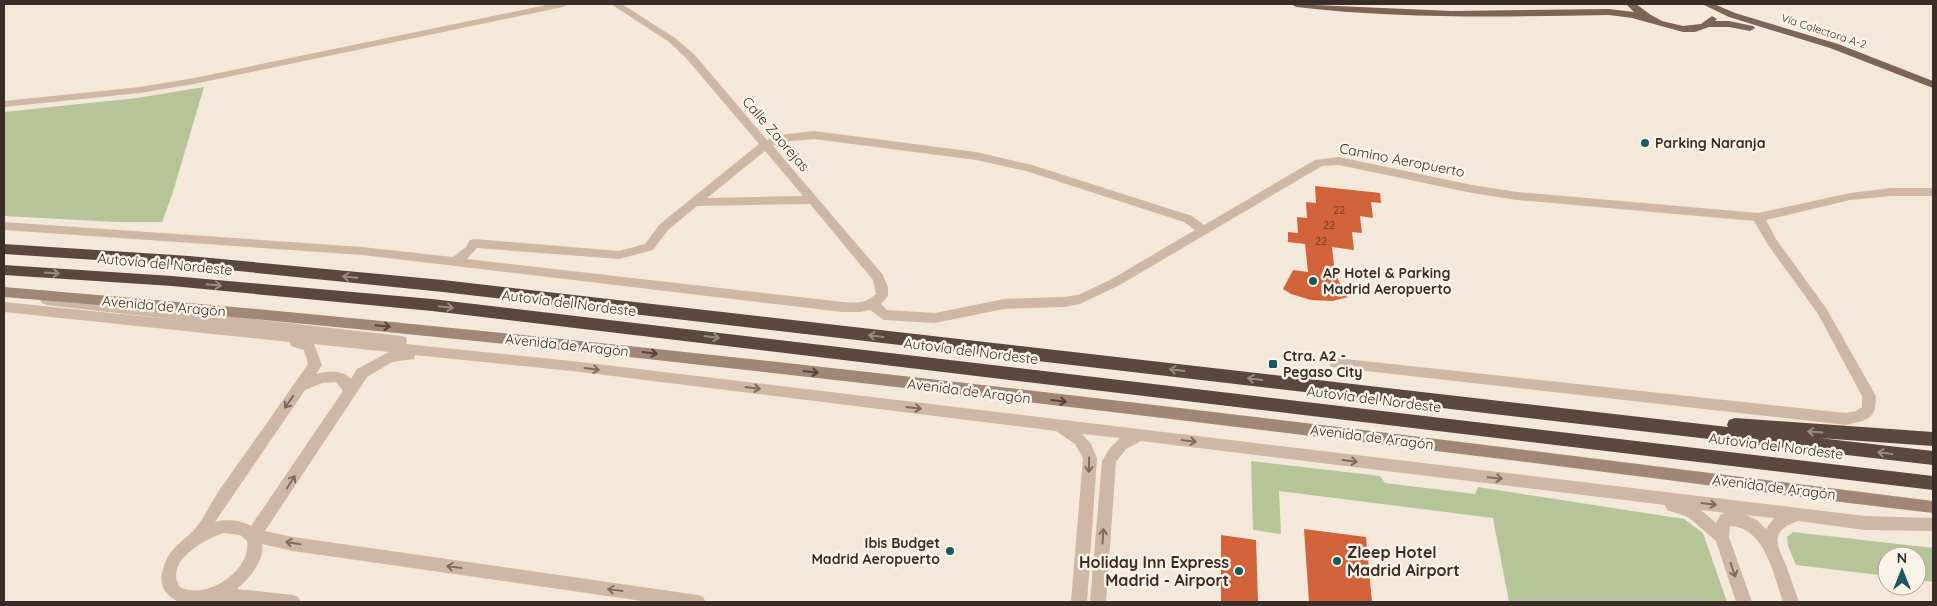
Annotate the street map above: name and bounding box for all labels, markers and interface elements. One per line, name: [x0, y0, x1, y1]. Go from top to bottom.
street label: Vía Colectora A-2: [1779, 11, 1869, 51]
street label: Calle Zaorejas: [739, 93, 813, 175]
place label: Parking Naranja: [1655, 134, 1765, 152]
marker: Parking Naranja: [1639, 137, 1651, 149]
street label: Camino Aeropuerto: [1338, 139, 1466, 181]
house number: 22: [1333, 203, 1345, 217]
house number: 22: [1323, 218, 1335, 232]
house number: 22: [1315, 234, 1327, 248]
street label: Autovía del Nordeste: [97, 249, 233, 279]
place label: AP Hotel & Parking Madrid Aeropuerto: [1323, 264, 1452, 298]
one-way arrow: [44, 268, 60, 277]
one-way arrow: [342, 272, 358, 282]
marker: AP Hotel & Parking Madrid Aeropuerto: [1307, 275, 1319, 287]
one-way arrow: [206, 280, 222, 290]
street label: Autovía del Nordeste: [501, 286, 637, 320]
street label: Avenida de Aragón: [101, 292, 227, 320]
one-way arrow: [438, 302, 454, 312]
one-way arrow: [375, 321, 391, 331]
street label: Avenida de Aragón: [504, 330, 630, 360]
one-way arrow: [869, 331, 885, 341]
one-way arrow: [703, 332, 719, 342]
street label: Autovía del Nordeste: [903, 334, 1039, 368]
place label: Ctra. A2 - Pegaso City: [1283, 347, 1363, 381]
one-way arrow: [641, 348, 657, 358]
marker: Ctra. A2 - Pegaso City: [1267, 358, 1279, 370]
one-way arrow: [583, 364, 599, 374]
one-way arrow: [1169, 365, 1185, 375]
one-way arrow: [803, 367, 819, 377]
one-way arrow: [1247, 374, 1263, 384]
street label: Avenida de Aragón: [906, 375, 1032, 407]
street label: Autovía del Nordeste: [1306, 382, 1442, 416]
one-way arrow: [745, 383, 761, 393]
one-way arrow: [284, 395, 294, 409]
one-way arrow: [1051, 396, 1067, 406]
one-way arrow: [906, 403, 922, 413]
street label: Avenida de Aragón: [1309, 421, 1435, 453]
one-way arrow: [1808, 427, 1824, 436]
street label: Autovía del Nordeste: [1708, 429, 1844, 463]
one-way arrow: [1180, 437, 1196, 447]
one-way arrow: [1877, 448, 1893, 458]
one-way arrow: [1084, 456, 1094, 472]
one-way arrow: [1342, 456, 1358, 466]
street label: Avenida de Aragón: [1711, 471, 1837, 503]
one-way arrow: [1487, 473, 1503, 483]
one-way arrow: [286, 475, 296, 489]
one-way arrow: [1700, 499, 1716, 509]
one-way arrow: [1099, 528, 1108, 544]
place label: Ibis Budget Madrid Aeropuerto: [811, 534, 940, 568]
one-way arrow: [286, 538, 302, 548]
place label: Zleep Hotel Madrid Airport: [1347, 542, 1460, 580]
marker: Ibis Budget Madrid Aeropuerto: [944, 545, 956, 557]
north arrow: [1877, 546, 1927, 596]
text: N: [1897, 549, 1907, 567]
place label: Holiday Inn Express Madrid - Airport: [1079, 552, 1229, 590]
marker: Zleep Hotel Madrid Airport: [1331, 555, 1343, 567]
one-way arrow: [1729, 561, 1738, 577]
one-way arrow: [446, 562, 462, 572]
marker: Holiday Inn Express Madrid - Airport: [1233, 565, 1245, 577]
one-way arrow: [607, 585, 623, 595]

